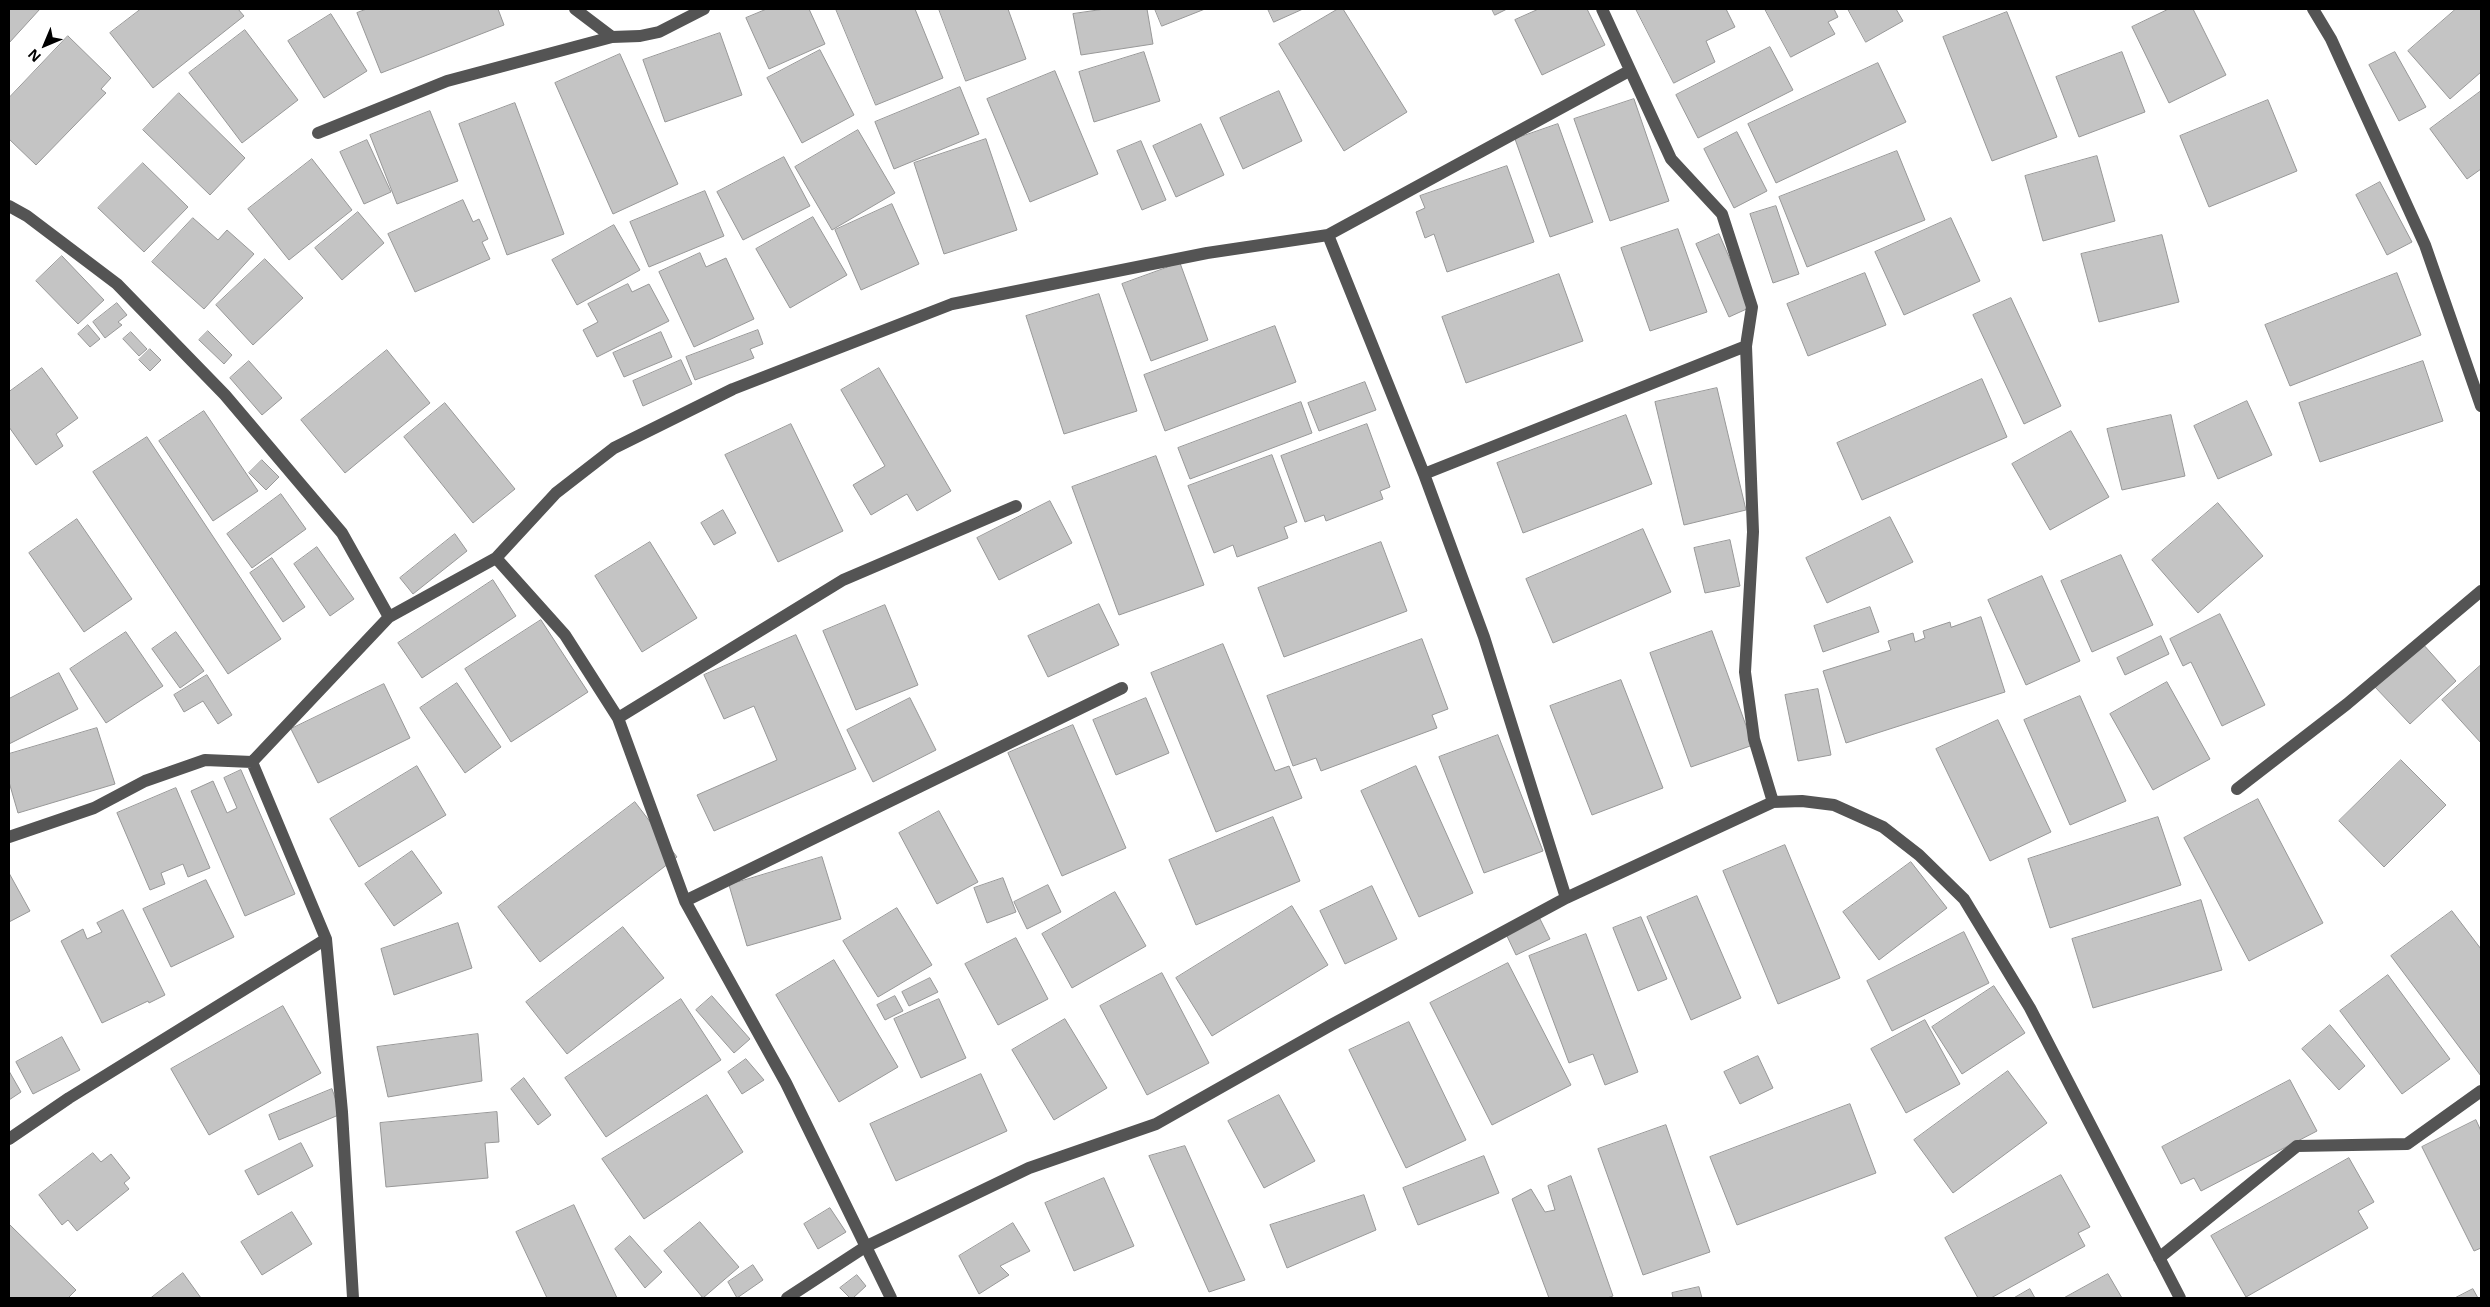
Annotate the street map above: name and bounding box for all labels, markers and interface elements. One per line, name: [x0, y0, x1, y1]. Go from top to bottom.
north arrow: [20, 20, 70, 70]
text: N: [23, 45, 45, 67]

